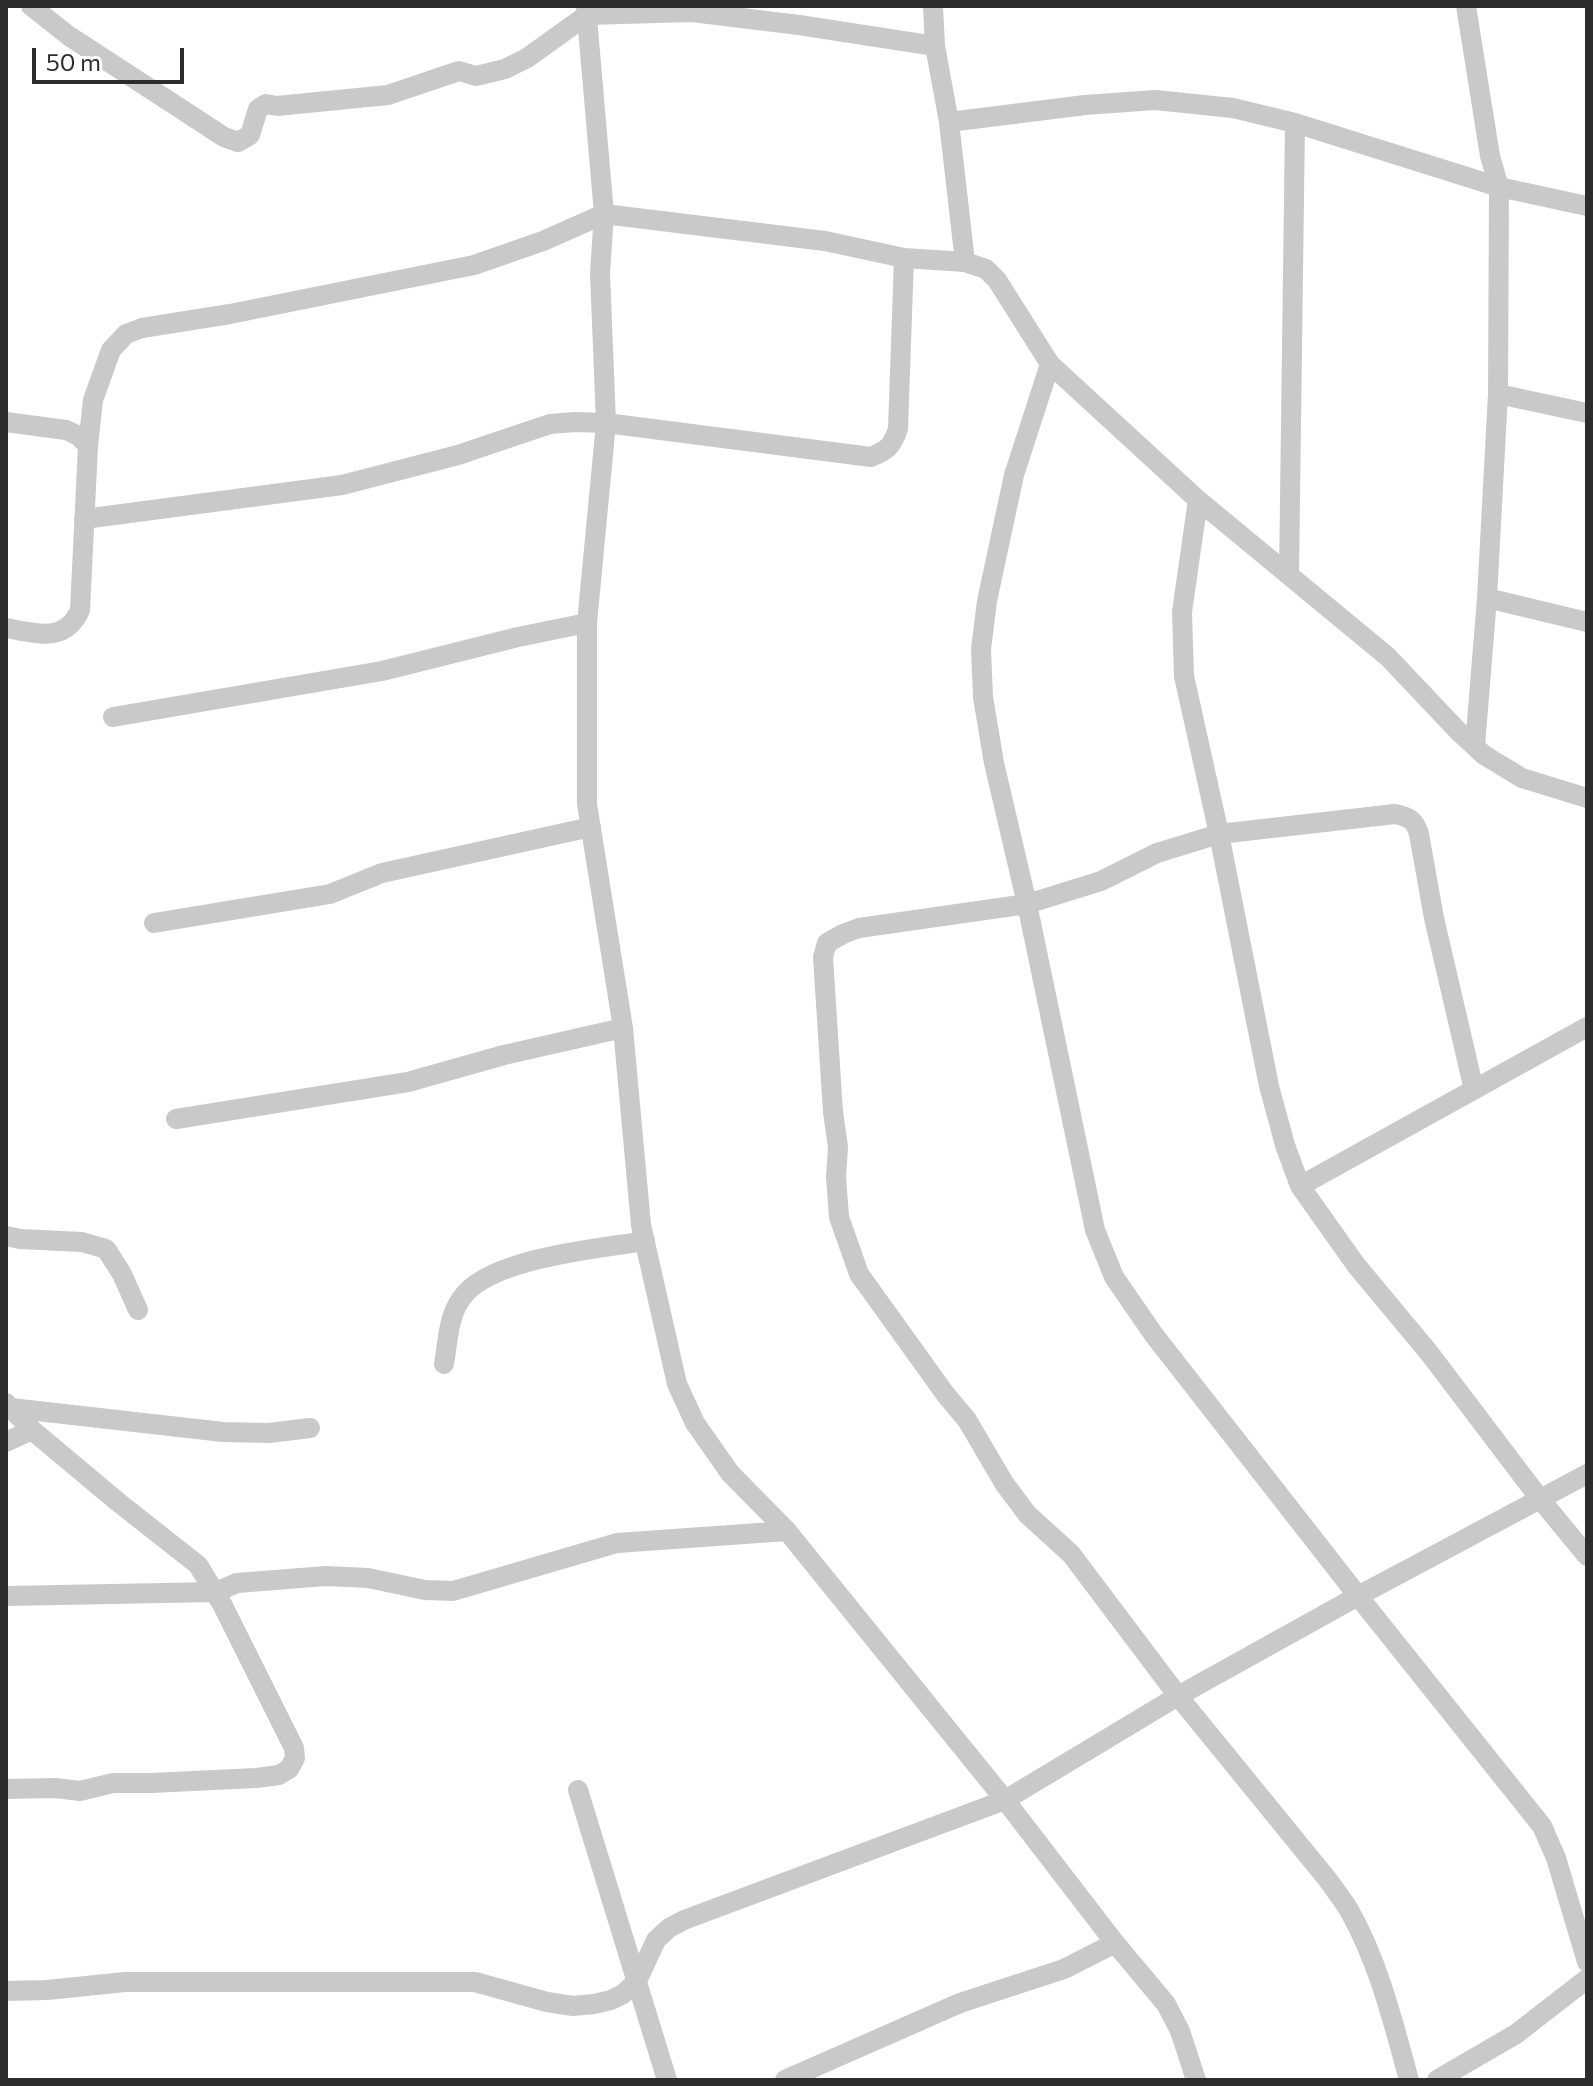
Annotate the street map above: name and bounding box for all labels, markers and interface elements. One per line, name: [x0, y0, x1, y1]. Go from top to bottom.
scale bar: [36, 32, 188, 82]
text: 50 m: [46, 47, 101, 76]

